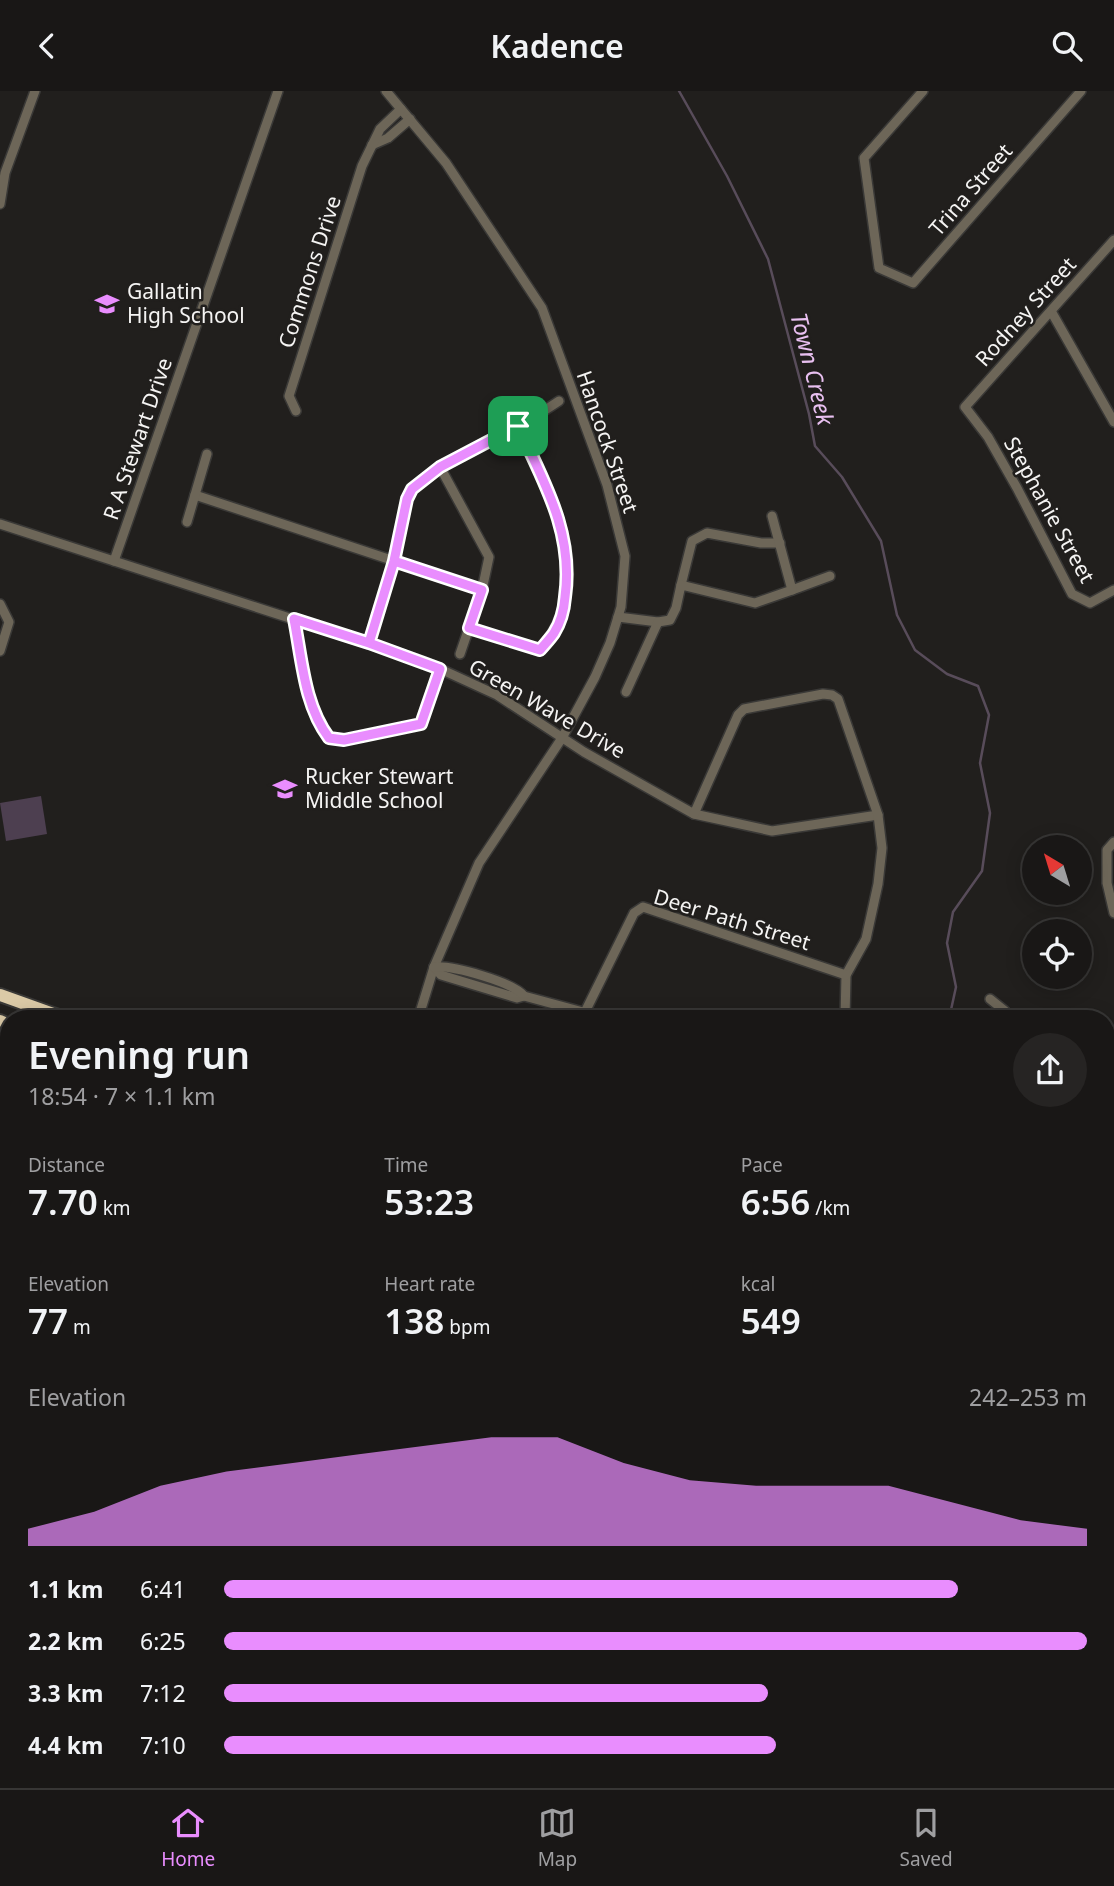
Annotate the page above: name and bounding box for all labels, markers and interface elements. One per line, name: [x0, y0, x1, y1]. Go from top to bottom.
text: Kadence: [490, 24, 624, 67]
icon: back: [28, 27, 66, 65]
icon: search: [1048, 27, 1086, 65]
street label: Trina Street: [922, 137, 1018, 241]
street label: Commons Drive: [271, 192, 347, 351]
street label: Rodney Street: [969, 250, 1082, 372]
place label: Gallatin High School: [127, 277, 245, 329]
school or university icon: Gallatin High School: [93, 290, 121, 318]
water label: Town Creek: [784, 309, 843, 430]
street label: R A Stewart Drive: [96, 354, 178, 524]
street label: Hancock Street: [571, 367, 645, 517]
pin: [488, 396, 548, 456]
icon: arrive: [499, 407, 537, 445]
street label: Stephanie Street: [998, 431, 1102, 588]
street label: Green Wave Drive: [464, 652, 631, 764]
place label: Rucker Stewart Middle School: [305, 762, 454, 814]
school or university icon: Rucker Stewart Middle School: [271, 775, 299, 803]
north arrow: [1022, 835, 1092, 905]
map controls: [1022, 835, 1092, 989]
street label: Deer Path Street: [651, 882, 814, 956]
button: locate: [1022, 919, 1092, 989]
text: Evening run: [28, 1028, 250, 1080]
button: share: [1013, 1033, 1087, 1107]
text: 18:54 · 7 × 1.1 km: [28, 1080, 215, 1112]
text: Distance: [28, 1152, 105, 1178]
text: Time: [384, 1152, 428, 1178]
text: Pace: [741, 1152, 783, 1178]
text: 7.70: [28, 1178, 98, 1225]
text: 53:23: [384, 1178, 474, 1225]
text: 6:56: [741, 1178, 810, 1225]
text: km: [98, 1195, 131, 1221]
text: /km: [810, 1195, 850, 1221]
text: Elevation: [28, 1271, 109, 1297]
text: Heart rate: [384, 1271, 475, 1297]
text: kcal: [741, 1271, 775, 1297]
text: 77: [28, 1297, 68, 1344]
text: 138: [384, 1297, 444, 1344]
text: 549: [741, 1297, 801, 1344]
text: m: [68, 1314, 91, 1340]
text: bpm: [444, 1314, 490, 1340]
text: Elevation: [28, 1381, 126, 1413]
text: 242–253 m: [969, 1381, 1087, 1413]
text: 1.1 km: [28, 1573, 103, 1605]
text: 6:41: [140, 1573, 186, 1605]
text: 2.2 km: [28, 1625, 103, 1657]
text: 6:25: [140, 1625, 186, 1657]
text: 3.3 km: [28, 1677, 103, 1709]
text: 7:12: [140, 1677, 186, 1709]
text: 4.4 km: [28, 1729, 103, 1761]
text: 7:10: [140, 1729, 186, 1761]
tab: Home: [161, 1804, 215, 1872]
tab: Map: [538, 1804, 577, 1872]
tab: Saved: [900, 1804, 953, 1872]

